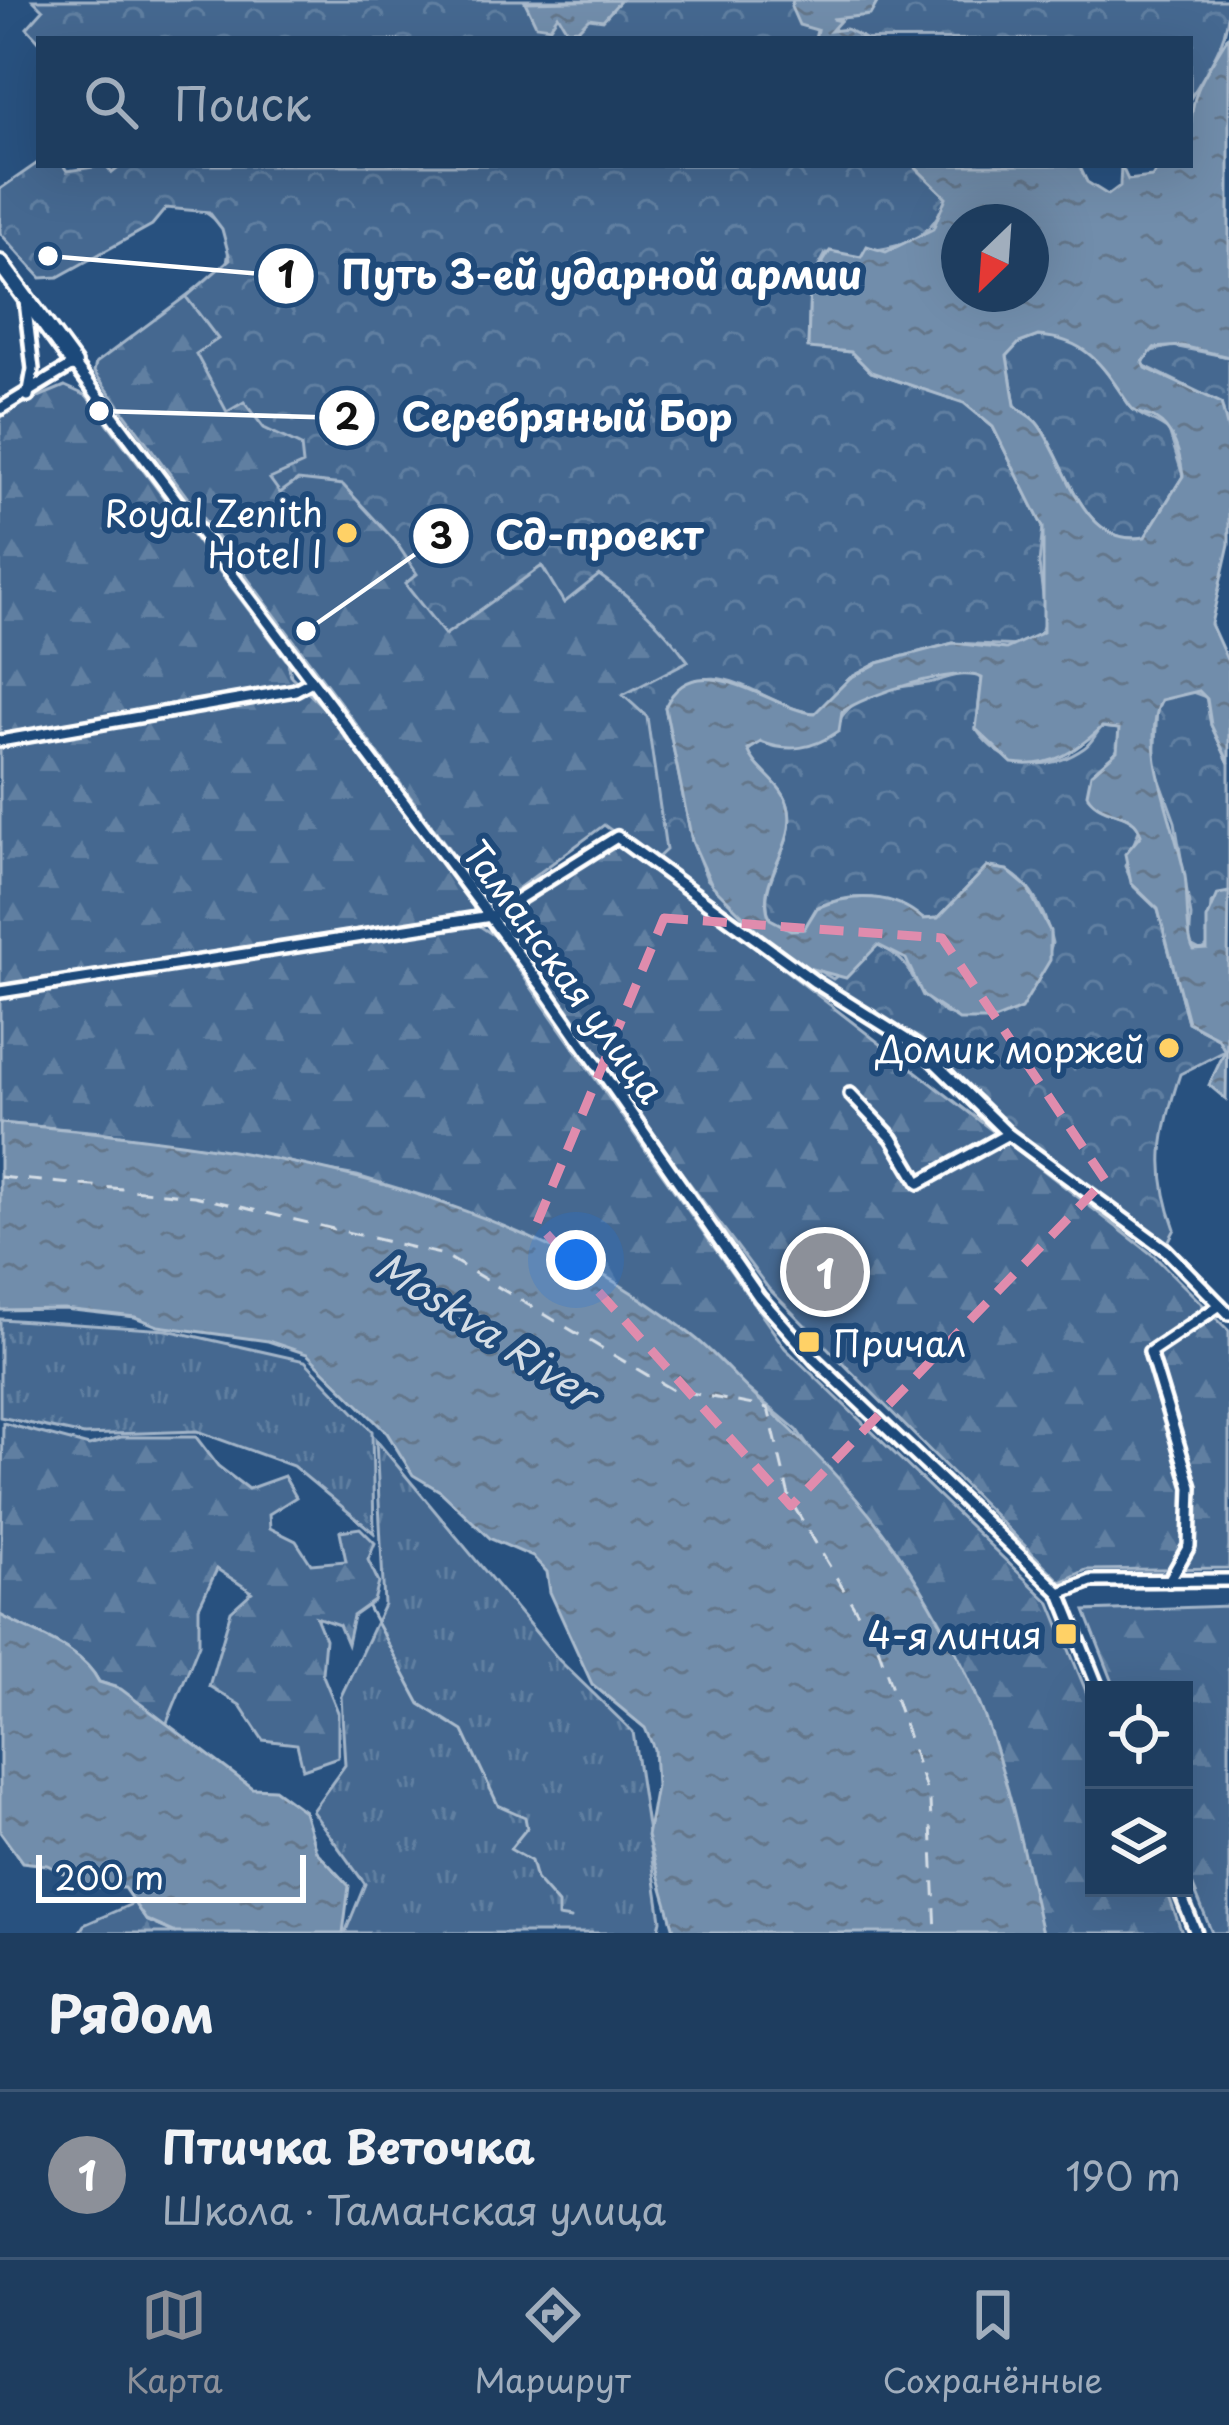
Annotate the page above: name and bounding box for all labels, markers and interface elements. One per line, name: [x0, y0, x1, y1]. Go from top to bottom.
search box: [36, 36, 1193, 168]
text: Поиск: [174, 68, 311, 136]
icon: search: [78, 69, 144, 135]
north arrow: [941, 204, 1049, 312]
callout: Путь 3-ей ударной армии: [256, 238, 887, 313]
text: Путь 3-ей ударной армии: [342, 243, 862, 302]
text: 1: [277, 246, 295, 300]
callout: Серебряный Бор: [317, 380, 756, 455]
text: Серебряный Бор: [402, 385, 732, 444]
text: 2: [334, 388, 360, 442]
place label: Royal Zenith Hotel I: [104, 485, 323, 580]
callout: Сд-проект: [411, 499, 727, 574]
text: Сд-проект: [495, 504, 704, 563]
text: 3: [429, 507, 453, 561]
marker: Royal Zenith Hotel I: [334, 520, 360, 546]
street label: Таманская улица: [451, 828, 679, 1114]
place label: Домик моржей: [875, 1021, 1145, 1075]
marker: Домик моржей: [1156, 1035, 1182, 1061]
pin: 1: [786, 1227, 864, 1317]
your location: [546, 1230, 606, 1290]
water label: Moskva River: [365, 1235, 613, 1424]
place label: Причал: [833, 1315, 966, 1369]
marker: Причал: [796, 1329, 822, 1355]
place label: 4-я линия: [867, 1607, 1042, 1661]
marker: 4-я линия: [1053, 1621, 1079, 1647]
map controls: [1085, 1681, 1193, 1897]
button: locate: [1085, 1681, 1193, 1789]
button: layers: [1085, 1789, 1193, 1897]
scale bar: [36, 1849, 306, 1902]
text: 200 m: [54, 1851, 164, 1901]
text: Рядом: [48, 1973, 214, 2050]
text: Птичка Веточка: [162, 2111, 535, 2179]
text: 1: [78, 2145, 96, 2204]
text: 190 m: [1065, 2145, 1181, 2204]
text: Школа · Таманская улица: [162, 2179, 666, 2238]
tab: Карта: [126, 2282, 223, 2404]
tab: Маршрут: [475, 2282, 631, 2404]
tab: Сохранённые: [882, 2282, 1103, 2404]

